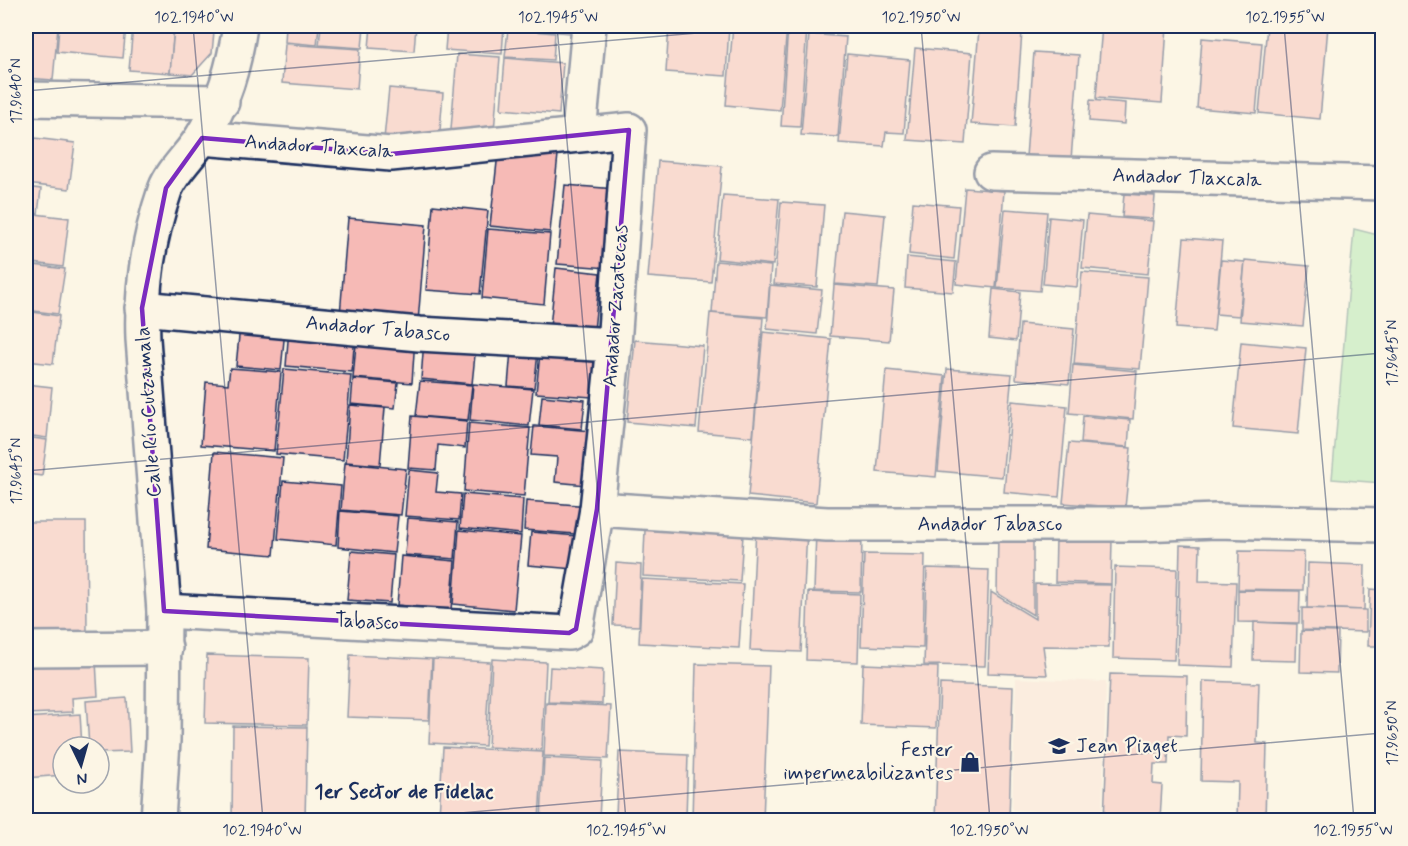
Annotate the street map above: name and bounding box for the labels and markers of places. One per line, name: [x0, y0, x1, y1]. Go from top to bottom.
place label: Jean Piaget: [1076, 733, 1178, 760]
school or university icon: Jean Piaget: [1047, 734, 1071, 758]
place label: Fester impermeabilizantes: [783, 737, 953, 787]
shop icon: Fester impermeabilizantes: [958, 750, 982, 774]

